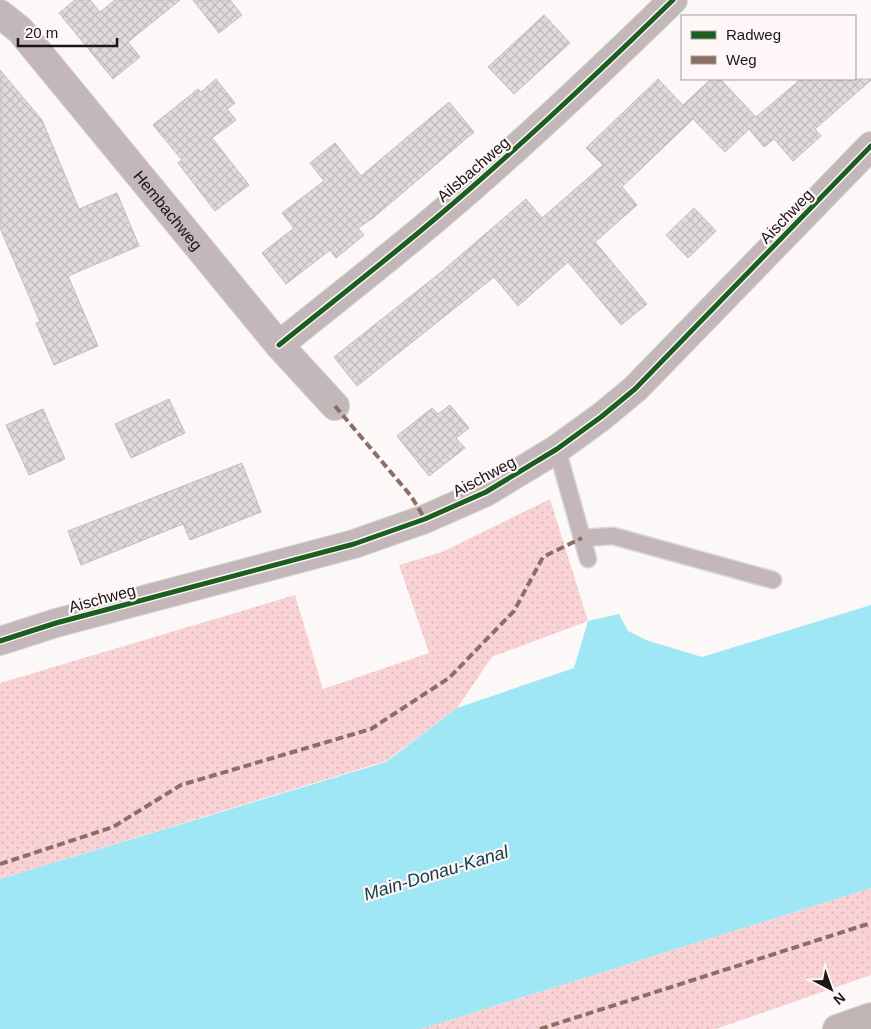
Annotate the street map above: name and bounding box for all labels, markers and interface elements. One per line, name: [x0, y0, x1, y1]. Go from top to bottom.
scale bar: [18, 15, 116, 47]
legend: [681, 15, 856, 80]
text: 20 m: [25, 24, 58, 41]
text: Radweg: [726, 26, 781, 43]
text: Weg: [726, 51, 757, 68]
street label: Ailsbachweg: [434, 133, 513, 205]
street label: Hembachweg: [130, 167, 205, 254]
street label: Aischweg: [756, 186, 816, 247]
street label: Aischweg: [450, 453, 518, 500]
street label: Aischweg: [67, 581, 137, 616]
water label: Main-Donau-Kanal: [361, 841, 512, 905]
north arrow: [806, 964, 856, 1014]
text: N: [830, 989, 849, 1008]

